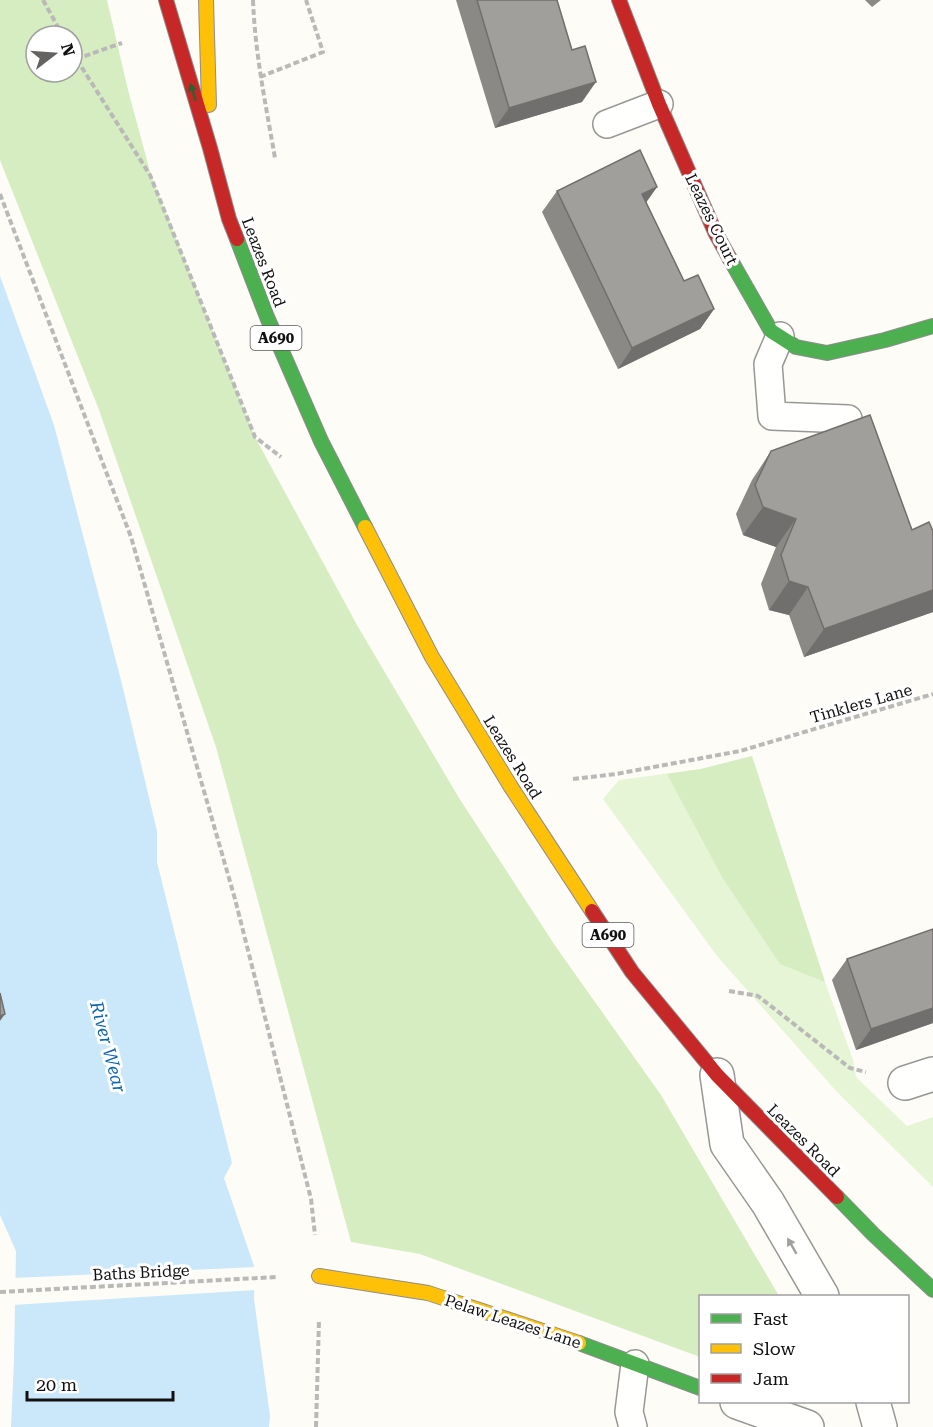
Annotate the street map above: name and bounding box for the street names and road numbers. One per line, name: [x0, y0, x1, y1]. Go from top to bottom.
street label: Leazes Court: [681, 170, 742, 268]
street label: Leazes Road: [238, 215, 289, 310]
road number: A690: [250, 326, 302, 350]
street label: Tinklers Lane: [808, 680, 915, 727]
street label: Leazes Road: [479, 712, 546, 802]
road number: A690: [582, 923, 634, 947]
street label: Leazes Road: [763, 1100, 844, 1181]
street label: Baths Bridge: [92, 1260, 190, 1285]
street label: Pelaw Leazes Lane: [442, 1290, 584, 1353]

